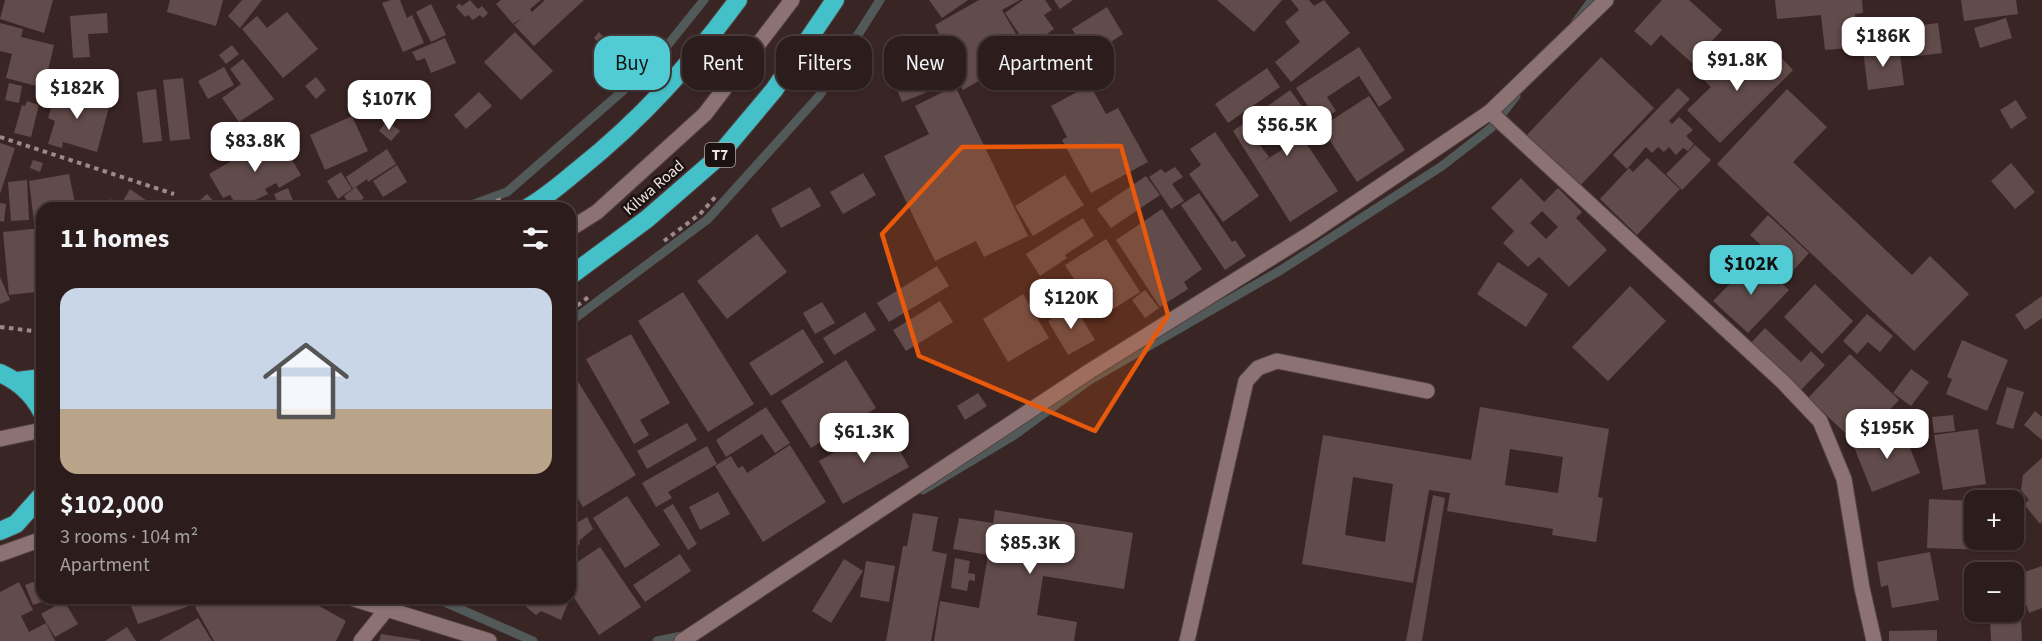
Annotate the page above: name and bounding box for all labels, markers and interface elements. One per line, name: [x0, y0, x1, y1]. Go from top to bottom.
pin: $186K: [1841, 17, 1925, 68]
text: $186K: [1856, 22, 1910, 50]
chip: Buy: [594, 36, 670, 90]
chip: Rent: [682, 36, 764, 90]
chip: Filters: [776, 36, 872, 90]
chip: New: [884, 36, 966, 90]
chip: Apartment: [978, 36, 1114, 90]
pin: $91.8K: [1688, 41, 1786, 92]
text: $91.8K: [1707, 46, 1767, 74]
pin: $182K: [35, 69, 119, 120]
text: $182K: [50, 74, 104, 102]
pin: $107K: [347, 80, 431, 131]
text: $107K: [362, 85, 416, 113]
pin: $56.5K: [1238, 106, 1336, 157]
text: $56.5K: [1257, 111, 1317, 139]
pin: $83.8K: [206, 122, 304, 173]
text: $83.8K: [225, 127, 285, 155]
road number: T7: [705, 143, 735, 167]
street label: Kilwa Road: [618, 155, 689, 220]
text: 11 homes: [60, 220, 169, 257]
icon: filters: [519, 222, 552, 255]
pin: $102K: [1709, 245, 1793, 296]
text: $102K: [1724, 250, 1778, 278]
pin: $120K: [1029, 279, 1113, 330]
text: $120K: [1044, 284, 1098, 312]
icon: home: [252, 327, 360, 435]
pin: $195K: [1845, 409, 1929, 460]
pin: $61.3K: [815, 413, 913, 464]
text: $195K: [1860, 414, 1914, 442]
text: $61.3K: [834, 418, 894, 446]
text: $102,000: [60, 486, 164, 523]
map controls: [1964, 490, 2024, 622]
button: +: [1964, 490, 2024, 550]
text: 3 rooms · 104 m²: [60, 523, 198, 551]
pin: $85.3K: [981, 524, 1079, 575]
text: $85.3K: [1000, 529, 1060, 557]
text: Apartment: [60, 551, 150, 579]
button: −: [1964, 562, 2024, 622]

